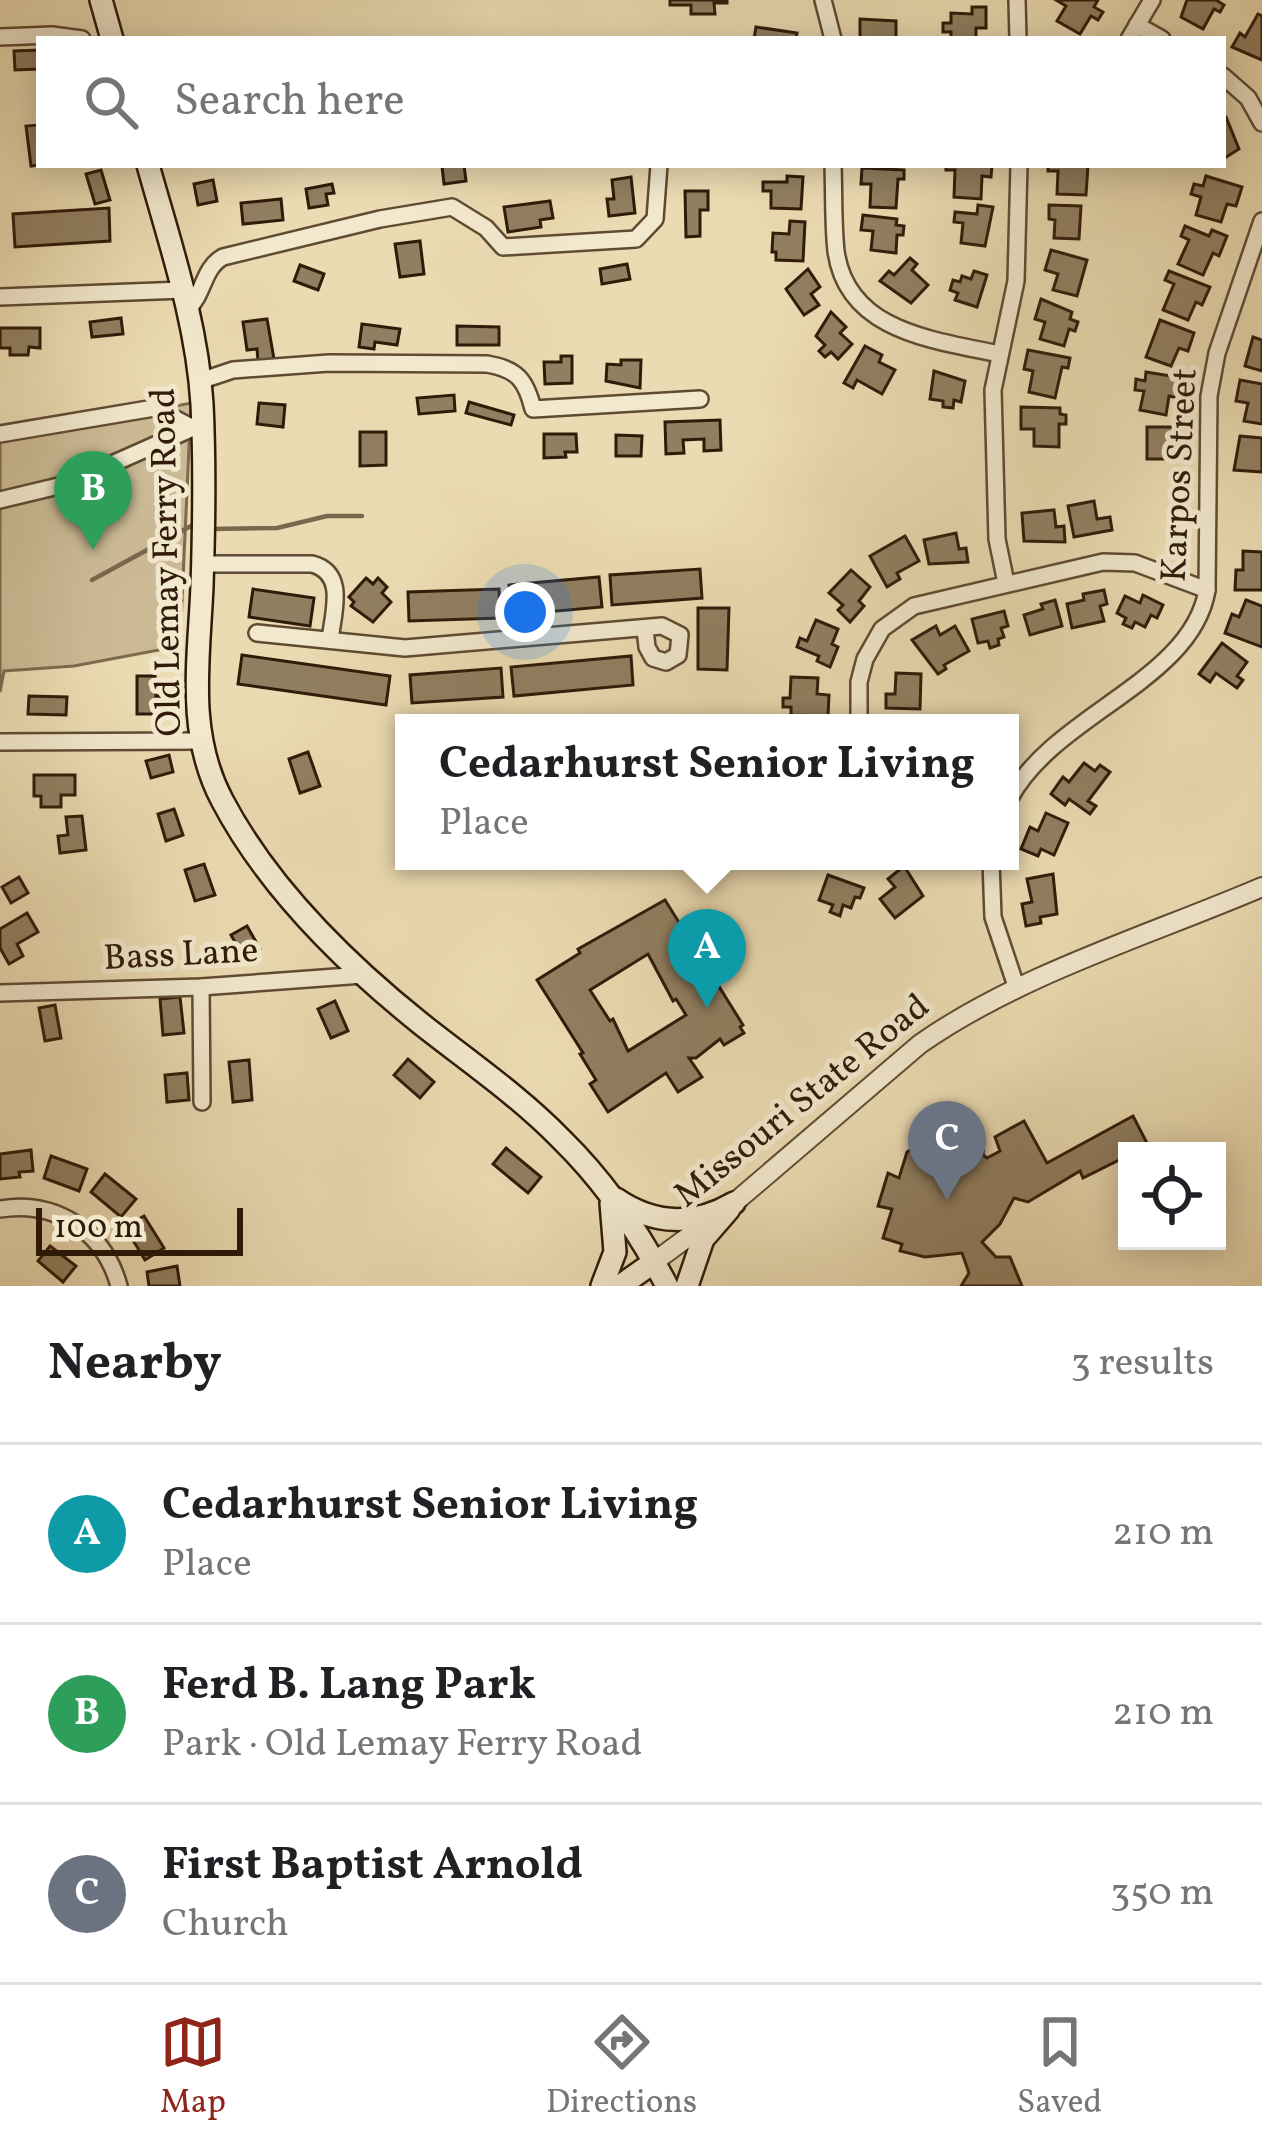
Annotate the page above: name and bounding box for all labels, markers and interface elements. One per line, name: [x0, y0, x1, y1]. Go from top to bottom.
search box: [36, 36, 1226, 168]
icon: search: [78, 69, 144, 135]
text: Search here: [174, 71, 405, 134]
street label: Karpos Street: [1150, 367, 1212, 583]
street label: Old Lemay Ferry Road: [140, 387, 196, 737]
pin: B: [54, 451, 132, 550]
your location: [495, 582, 555, 642]
popup: [395, 714, 1019, 870]
text: Cedarhurst Senior Living: [439, 734, 975, 797]
text: Place: [439, 797, 529, 851]
pin: A: [668, 909, 746, 1008]
street label: Bass Lane: [102, 927, 260, 985]
street label: Missouri State Road: [665, 983, 941, 1221]
pin: C: [908, 1101, 986, 1200]
map controls: [1118, 1142, 1226, 1250]
button: locate: [1118, 1142, 1226, 1250]
scale bar: [36, 1202, 243, 1255]
text: 100 m: [54, 1206, 143, 1252]
text: Nearby: [48, 1329, 222, 1400]
text: 3 results: [1071, 1337, 1214, 1391]
text: Cedarhurst Senior Living: [162, 1475, 698, 1538]
text: A: [73, 1507, 101, 1561]
text: 210 m: [1112, 1507, 1214, 1561]
text: Place: [162, 1538, 252, 1592]
text: Ferd B. Lang Park: [162, 1655, 536, 1718]
text: B: [74, 1687, 100, 1741]
text: 210 m: [1112, 1687, 1214, 1741]
text: Park · Old Lemay Ferry Road: [162, 1718, 643, 1772]
text: First Baptist Arnold: [162, 1835, 583, 1898]
text: C: [74, 1867, 100, 1921]
text: 350 m: [1110, 1867, 1214, 1921]
text: Church: [162, 1898, 289, 1952]
tab: Map: [160, 2009, 226, 2127]
tab: Directions: [546, 2009, 697, 2127]
tab: Saved: [1017, 2009, 1102, 2127]

